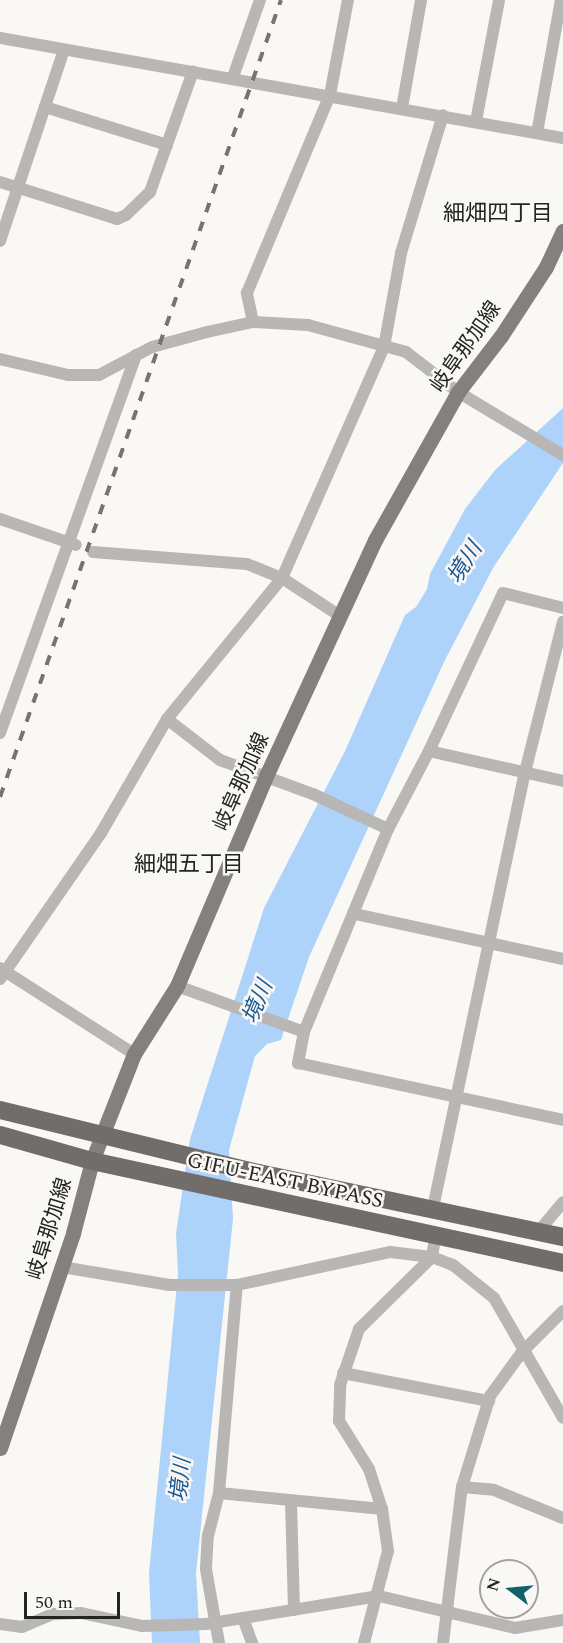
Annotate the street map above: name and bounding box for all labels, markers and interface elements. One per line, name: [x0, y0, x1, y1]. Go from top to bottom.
district label: 細畑四丁目: [443, 201, 553, 227]
street label: 岐阜那加線: [426, 297, 506, 397]
water label: 境川: [442, 537, 488, 589]
street label: 岐阜那加線: [209, 729, 275, 835]
district label: 細畑五丁目: [134, 852, 244, 878]
water label: 境川: [237, 977, 279, 1027]
street label: GIFU-EAST BYPASS: [185, 1148, 385, 1214]
street label: 岐阜那加線: [23, 1175, 77, 1283]
water label: 境川: [166, 1457, 196, 1503]
north arrow: [479, 1559, 539, 1619]
text: N: [480, 1575, 507, 1594]
scale bar: [27, 1580, 123, 1618]
text: 50 m: [35, 1589, 73, 1616]

